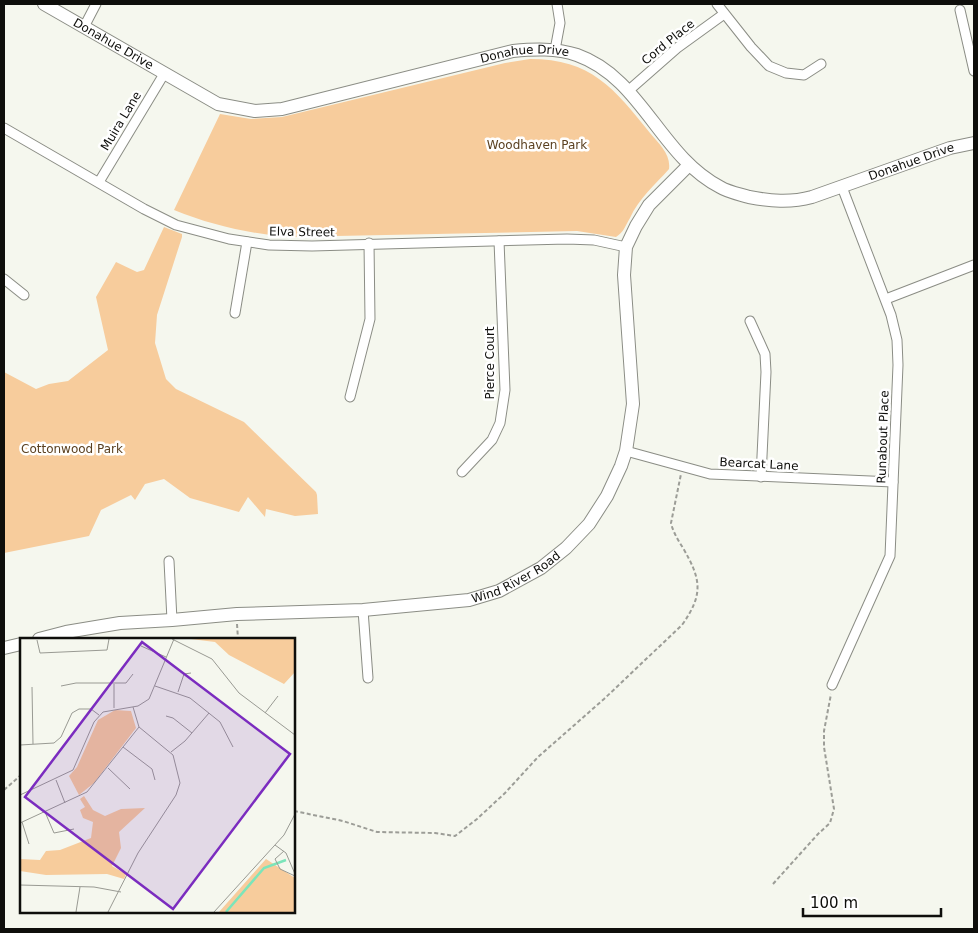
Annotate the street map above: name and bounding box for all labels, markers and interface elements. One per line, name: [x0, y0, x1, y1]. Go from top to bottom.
street label: Donahue Drive: [71, 15, 156, 72]
street label: Cord Place: [639, 16, 697, 68]
street label: Donahue Drive: [479, 42, 571, 66]
street label: Muira Lane: [98, 89, 144, 153]
park label: Woodhaven Park: [487, 138, 587, 152]
street label: Donahue Drive: [867, 140, 955, 183]
street label: Elva Street: [269, 224, 335, 240]
street label: Pierce Court: [483, 326, 497, 400]
street label: Runabout Place: [874, 390, 892, 484]
park label: Cottonwood Park: [21, 442, 123, 456]
street label: Bearcat Lane: [719, 455, 799, 473]
street label: Wind River Road: [470, 548, 563, 606]
inset map: [20, 638, 295, 913]
scale bar: [803, 886, 940, 918]
text: 100 m: [810, 894, 858, 912]

